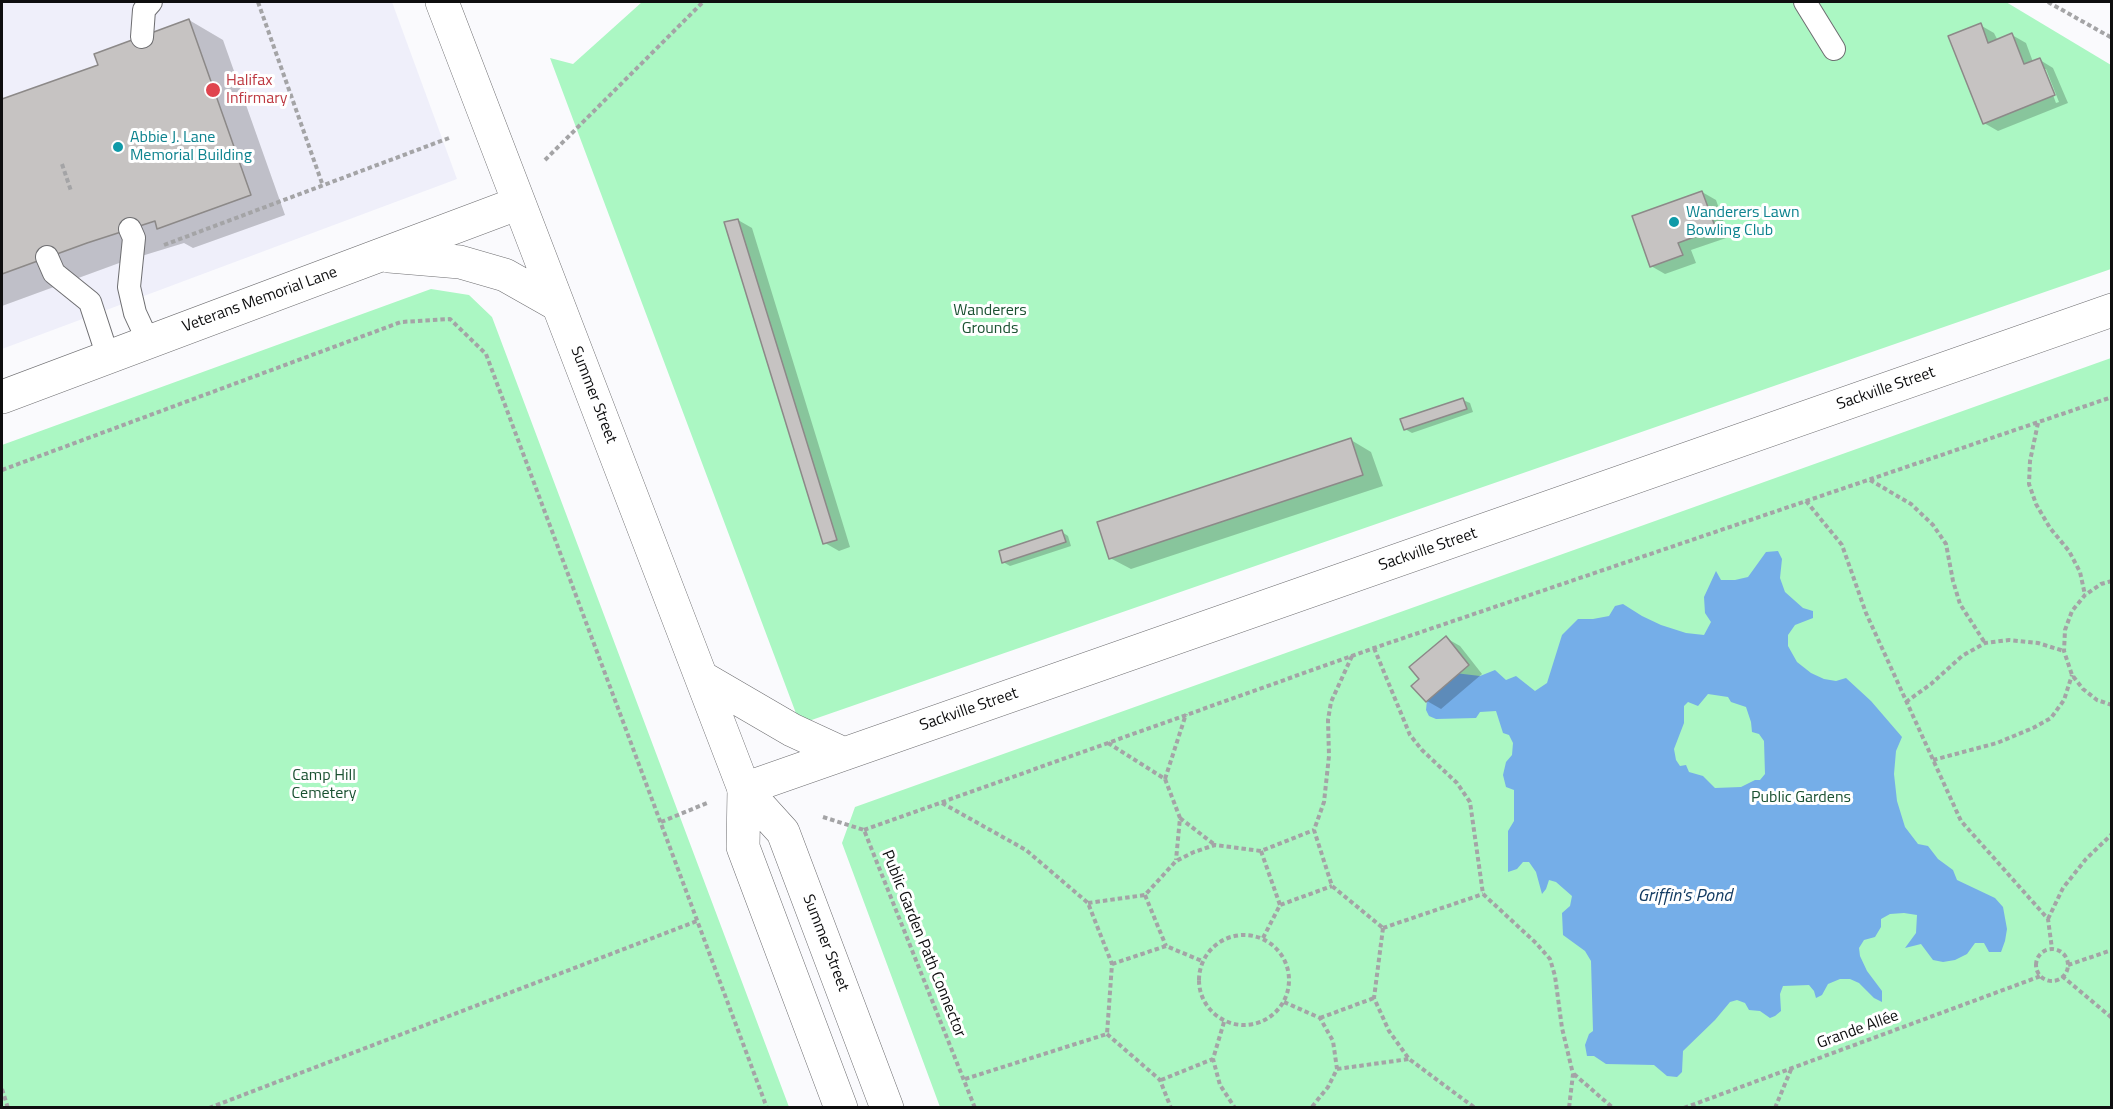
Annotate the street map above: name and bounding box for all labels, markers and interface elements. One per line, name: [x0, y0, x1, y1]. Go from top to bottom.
place label: Halifax Infirmary: [226, 71, 288, 109]
marker: Halifax Infirmary: [204, 81, 222, 99]
place label: Abbie J. Lane Memorial Building: [130, 128, 252, 166]
marker: Abbie J. Lane Memorial Building: [111, 140, 125, 154]
place label: Wanderers Lawn Bowling Club: [1686, 203, 1800, 241]
marker: Wanderers Lawn Bowling Club: [1667, 215, 1681, 229]
street label: Veterans Memorial Lane: [180, 263, 340, 337]
park label: Wanderers Grounds: [953, 301, 1027, 339]
street label: Summer Street: [566, 344, 620, 446]
street label: Sackville Street: [1834, 363, 1938, 415]
street label: Sackville Street: [1376, 524, 1480, 576]
street label: Sackville Street: [917, 684, 1021, 736]
park label: Camp Hill Cemetery: [292, 766, 356, 804]
park label: Public Gardens: [1751, 788, 1851, 808]
street label: Public Garden Path Connector: [877, 848, 969, 1040]
water label: Griffin's Pond: [1638, 886, 1732, 908]
street label: Summer Street: [798, 892, 852, 994]
street label: Grande Allée: [1815, 1006, 1901, 1054]

